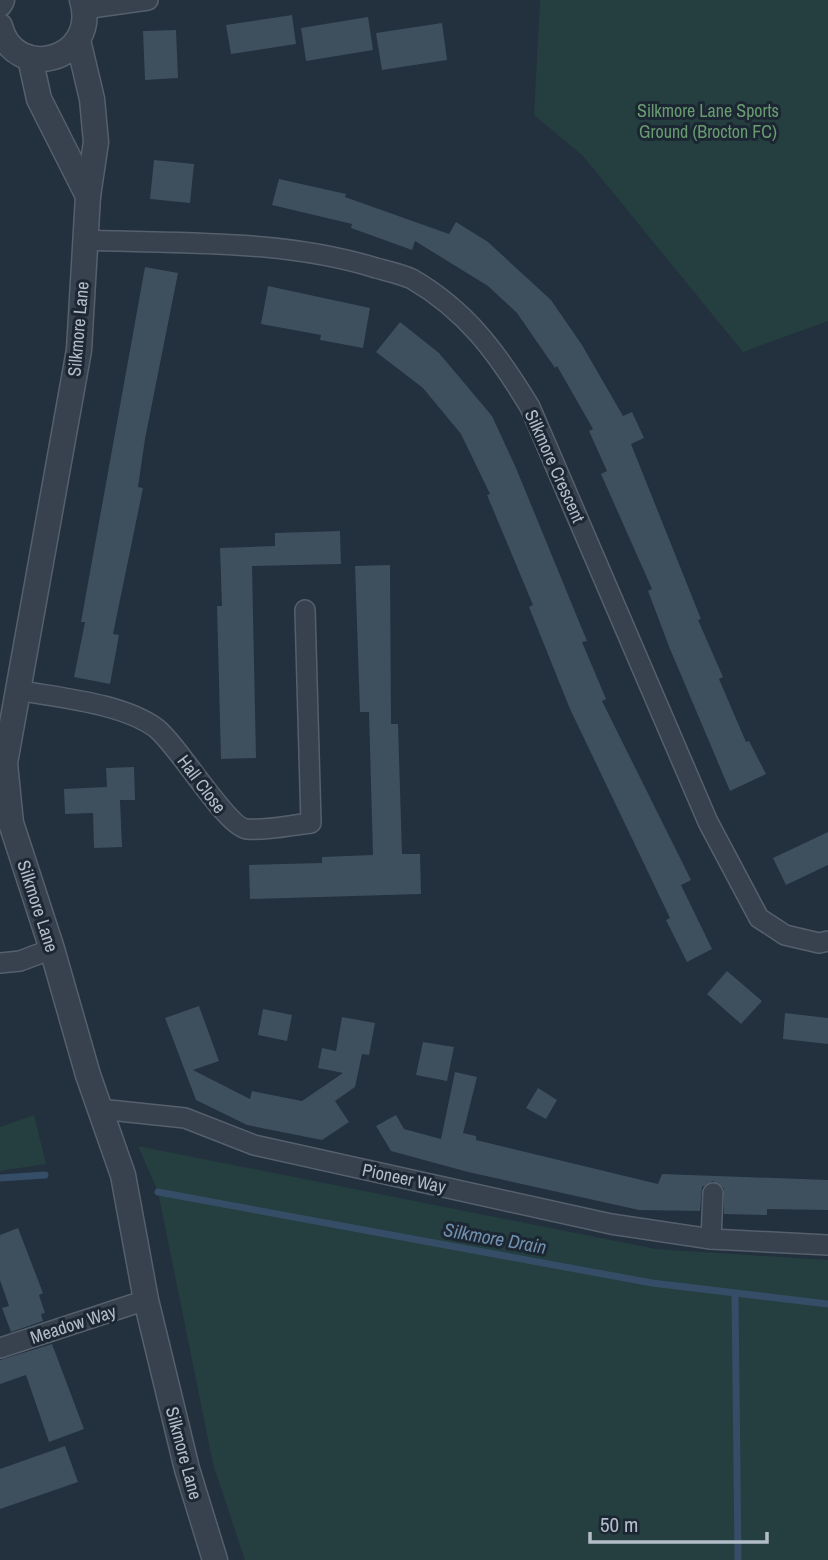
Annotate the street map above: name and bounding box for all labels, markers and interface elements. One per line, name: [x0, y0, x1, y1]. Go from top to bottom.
park label: Silkmore Lane Sports Ground (Brocton FC): [637, 98, 779, 144]
street label: Silkmore Lane: [61, 281, 95, 377]
street label: Silkmore Crescent: [519, 405, 591, 527]
street label: Hall Close: [172, 750, 232, 818]
street label: Silkmore Lane: [11, 857, 65, 955]
street label: Pioneer Way: [360, 1157, 449, 1199]
water label: Silkmore Drain: [442, 1216, 548, 1260]
street label: Meadow Way: [27, 1298, 120, 1350]
street label: Silkmore Lane: [160, 1404, 208, 1502]
scale bar: [590, 1500, 767, 1544]
text: 50 m: [600, 1510, 638, 1539]

